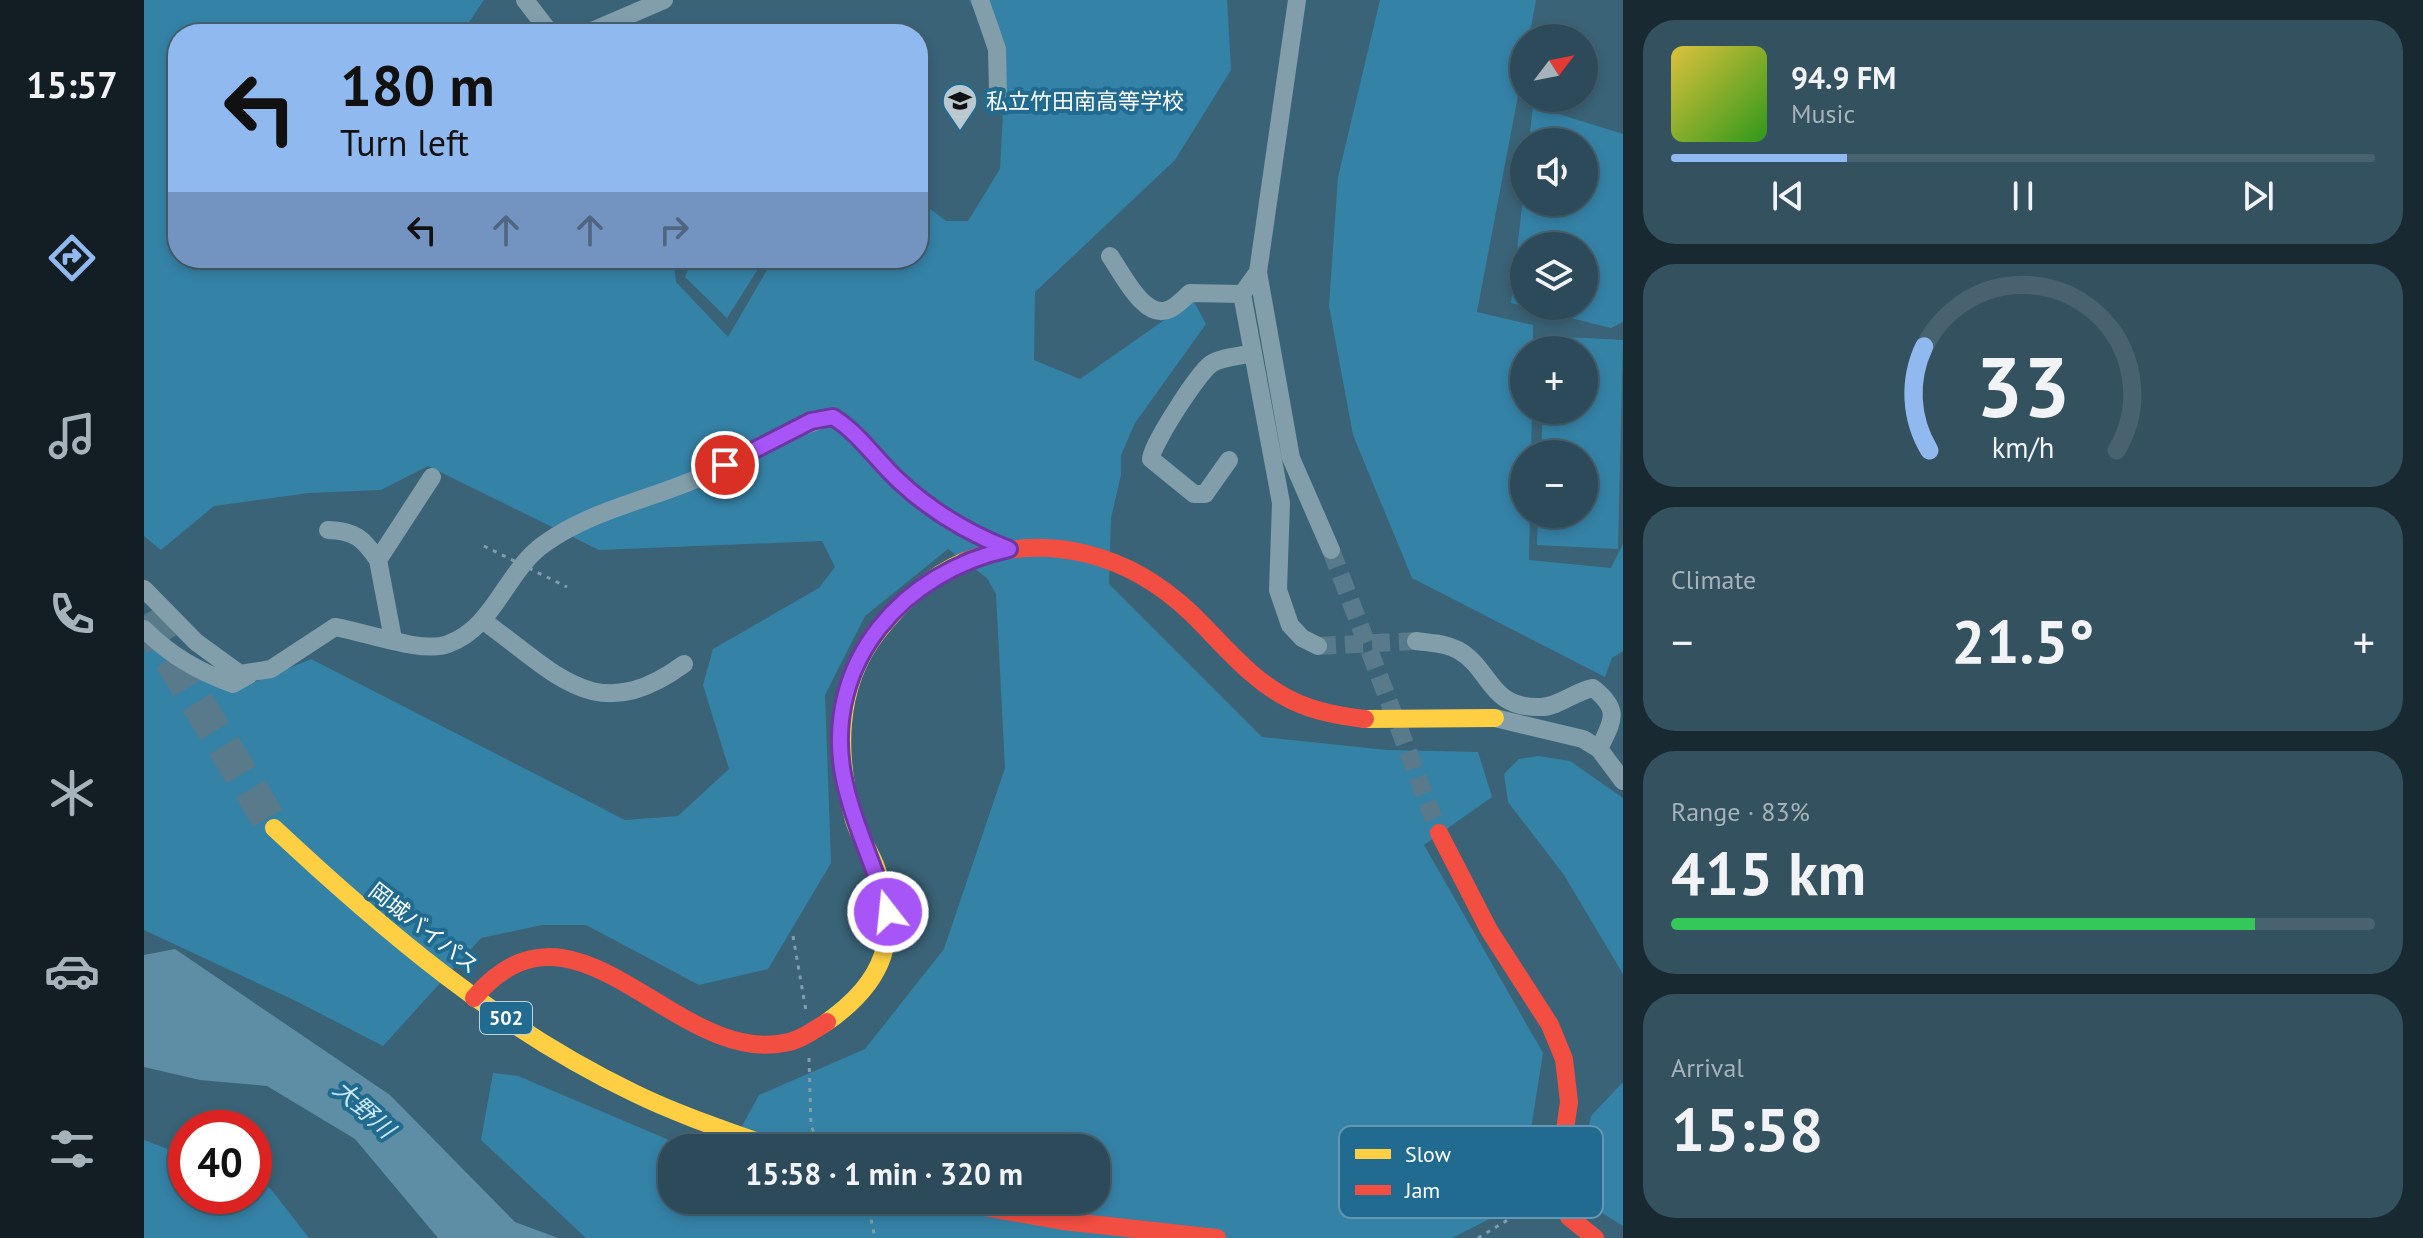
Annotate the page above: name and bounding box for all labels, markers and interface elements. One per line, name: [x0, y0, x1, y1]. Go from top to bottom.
north arrow: [1510, 24, 1598, 112]
map controls: [1510, 24, 1598, 528]
text: 180 m: [340, 49, 495, 121]
icon: left: [208, 56, 312, 160]
text: 94.9 FM: [1791, 58, 1896, 97]
text: 15:57: [26, 61, 118, 108]
school or university icon: 私立竹田南高等学校: [941, 82, 979, 132]
place label: 私立竹田南高等学校: [986, 87, 1184, 115]
text: Music: [1791, 97, 1855, 130]
text: Turn left: [340, 119, 469, 166]
button: sound: [1510, 128, 1598, 216]
icon: previous: [1766, 174, 1810, 218]
icon: pause: [2001, 174, 2045, 218]
icon: next: [2236, 174, 2280, 218]
icon: left: [400, 208, 444, 252]
icon: ahead: [484, 208, 528, 252]
icon: ahead: [568, 208, 612, 252]
icon: right: [652, 208, 696, 252]
icon: directions: [44, 230, 100, 286]
button: layers: [1510, 232, 1598, 320]
text: 33: [1976, 332, 2070, 440]
button: +: [1510, 336, 1598, 424]
icon: music: [44, 408, 100, 464]
text: km/h: [1992, 430, 2054, 467]
pin: [691, 431, 759, 499]
button: −: [1510, 440, 1598, 528]
icon: arrive: [703, 443, 747, 487]
text: Climate: [1671, 563, 1756, 596]
icon: phone: [44, 586, 100, 642]
text: 21.5°: [1951, 602, 2095, 680]
text: −: [1671, 613, 1693, 670]
text: +: [2353, 613, 2375, 670]
icon: climate: [44, 765, 100, 821]
text: Range · 83%: [1671, 795, 1810, 828]
text: 415 km: [1671, 834, 1866, 912]
position arrow: [846, 870, 930, 954]
street label: 岡城バイパス: [364, 876, 484, 980]
icon: car: [44, 943, 100, 999]
road number: 502: [480, 1002, 532, 1034]
text: Arrival: [1671, 1051, 1744, 1084]
water label: 大野川: [327, 1073, 403, 1147]
text: 15:58: [1671, 1090, 1823, 1168]
speed limit sign: 40: [168, 1110, 272, 1214]
icon: filters: [44, 1121, 100, 1177]
legend: [1339, 1126, 1603, 1218]
text: Slow: [1405, 1140, 1451, 1168]
text: 15:58 · 1 min · 320 m: [745, 1154, 1023, 1193]
text: Jam: [1404, 1176, 1440, 1204]

